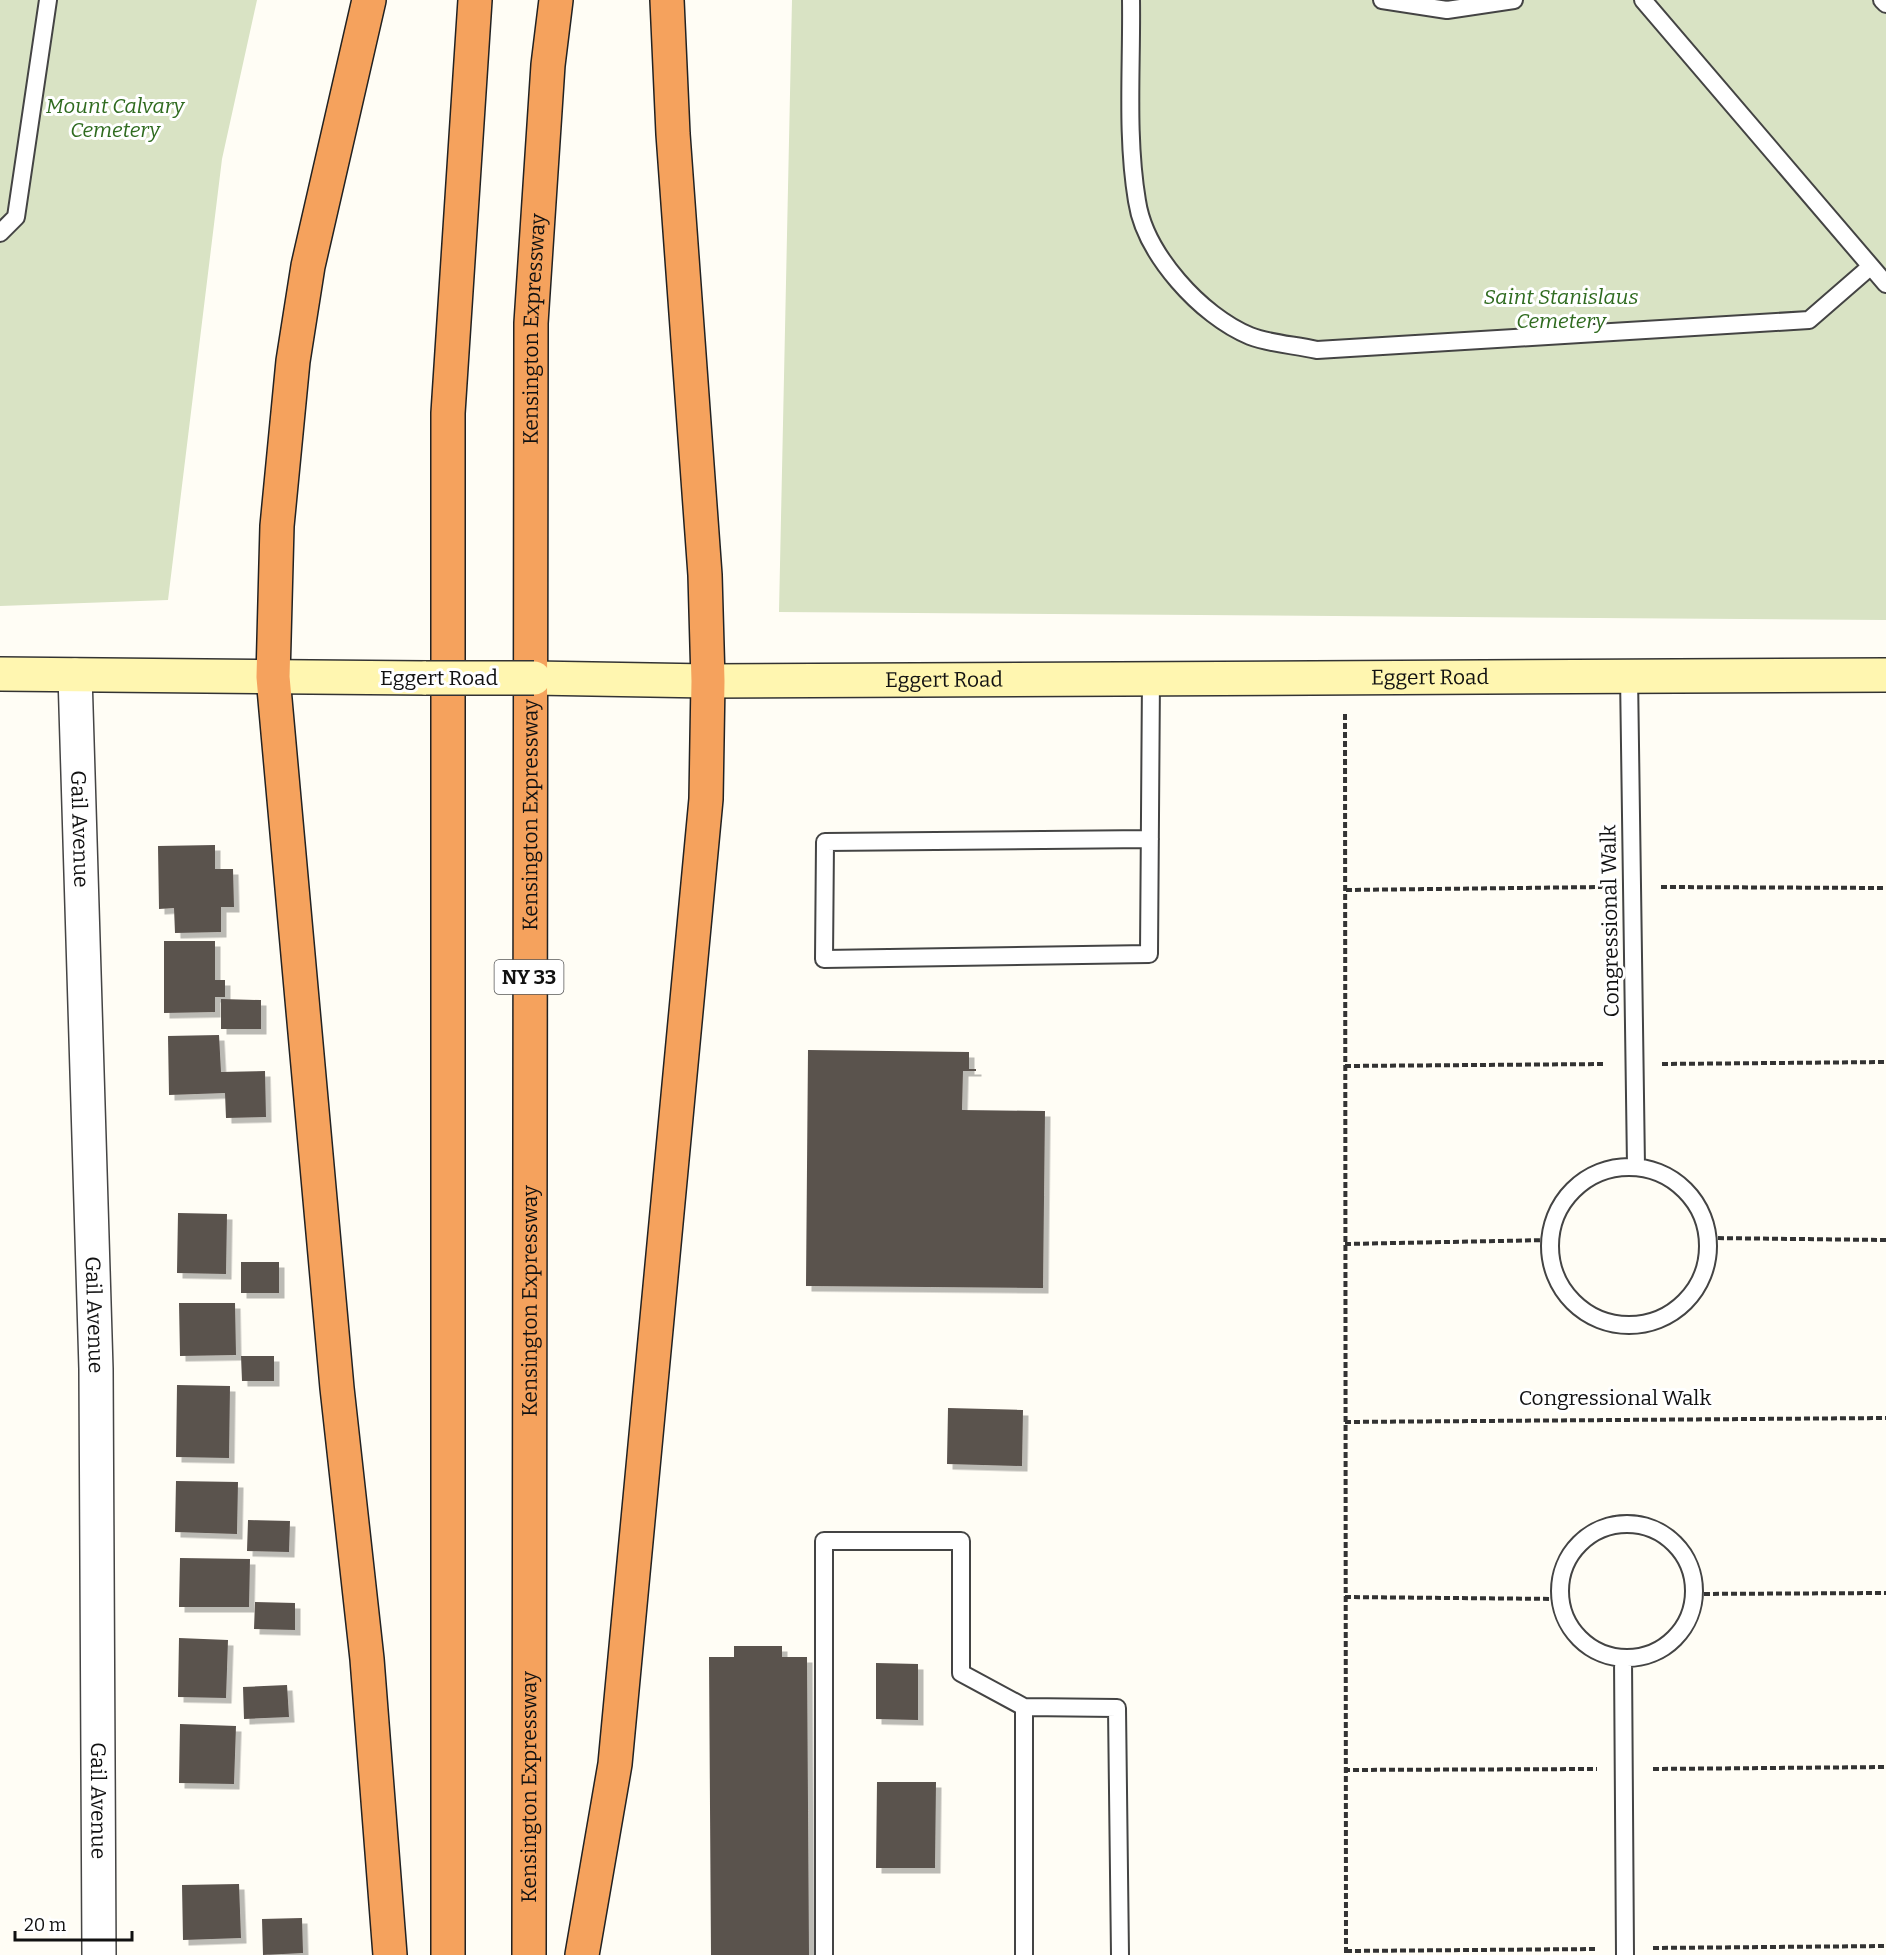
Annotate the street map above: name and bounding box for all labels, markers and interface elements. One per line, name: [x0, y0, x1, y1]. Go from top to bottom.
park label: Mount Calvary Cemetery: [46, 93, 186, 143]
street label: Kensington Expressway: [518, 212, 551, 445]
park label: Saint Stanislaus Cemetery: [1483, 284, 1639, 334]
street label: Eggert Road: [1371, 664, 1489, 691]
street label: Eggert Road: [380, 665, 498, 691]
street label: Eggert Road: [885, 666, 1003, 693]
street label: Kensington Expressway: [517, 698, 544, 931]
street label: Gail Avenue: [65, 770, 94, 888]
street label: Congressional Walk: [1595, 824, 1625, 1018]
road number: NY 33: [494, 960, 564, 994]
street label: Kensington Expressway: [517, 1184, 543, 1417]
street label: Gail Avenue: [80, 1256, 109, 1374]
street label: Congressional Walk: [1519, 1385, 1711, 1411]
street label: Kensington Expressway: [516, 1670, 542, 1903]
street label: Gail Avenue: [85, 1742, 112, 1859]
scale bar: [15, 1904, 132, 1942]
text: 20 m: [24, 1914, 66, 1936]

